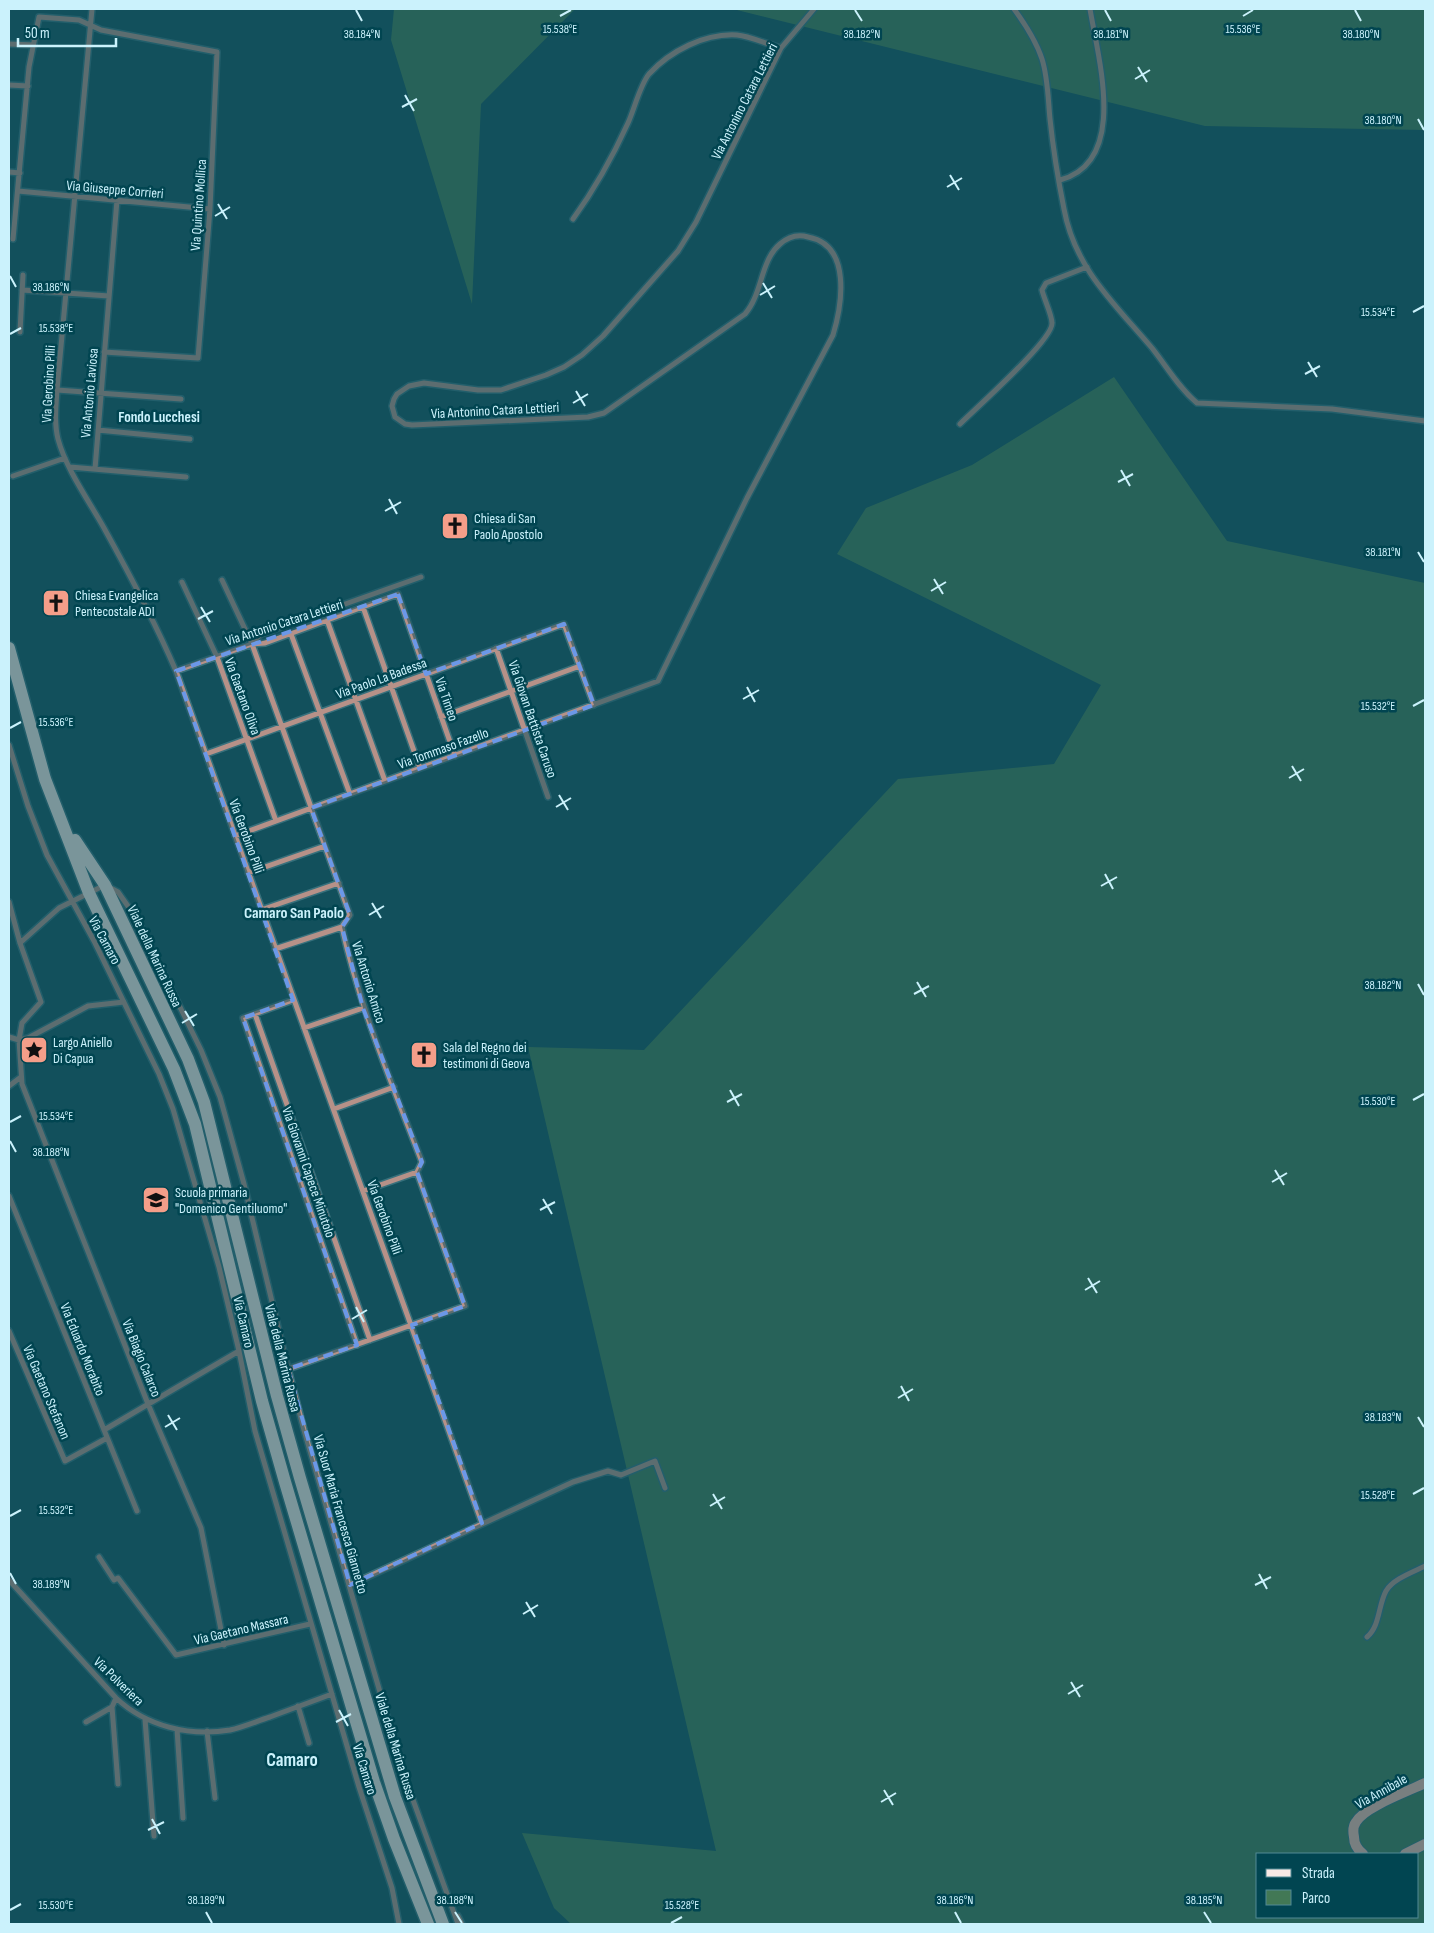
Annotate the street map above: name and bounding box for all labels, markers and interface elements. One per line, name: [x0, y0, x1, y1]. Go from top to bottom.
scale bar: [18, 15, 115, 47]
text: 15.538°E: [543, 22, 577, 37]
text: 15.536°E: [1226, 22, 1260, 37]
text: 50 m: [25, 24, 50, 43]
text: 38.184°N: [344, 27, 380, 42]
text: 38.182°N: [844, 27, 880, 42]
text: 38.181°N: [1093, 27, 1129, 42]
text: 38.180°N: [1342, 27, 1380, 42]
street label: Via Antonino Catara Lettieri: [708, 40, 781, 162]
text: 38.180°N: [1364, 113, 1402, 128]
street label: Via Quintino Mollica: [187, 159, 210, 251]
street label: Via Giuseppe Corrieri: [66, 177, 164, 202]
text: 38.186°N: [32, 280, 70, 295]
text: 15.534°E: [1361, 305, 1395, 320]
text: 15.538°E: [39, 321, 73, 336]
street label: Via Gerobino Pilli: [38, 345, 59, 423]
street label: Via Antonio Laviosa: [77, 347, 102, 439]
street label: Via Antonino Catara Lettieri: [430, 399, 560, 422]
district label: Fondo Lucchesi: [118, 408, 200, 427]
place label: Chiesa di San Paolo Apostolo: [474, 510, 543, 543]
church icon: Chiesa di San Paolo Apostolo: [440, 511, 470, 541]
text: 38.181°N: [1365, 545, 1401, 560]
place label: Chiesa Evangelica Pentecostale ADI: [75, 587, 158, 620]
church icon: Chiesa Evangelica Pentecostale ADI: [41, 588, 71, 618]
street label: Via Antonio Catara Lettieri: [223, 595, 345, 649]
street label: Via Paolo La Badessa: [334, 654, 429, 703]
street label: Via Gaetano Oliva: [221, 655, 264, 737]
street label: Via Giovan Battista Caruso: [504, 658, 561, 780]
street label: Via Timeo: [431, 675, 462, 723]
text: 15.532°E: [1361, 699, 1395, 714]
text: 15.536°E: [39, 715, 73, 730]
street label: Via Tommaso Fazello: [395, 724, 491, 773]
street label: Via Gerobino Pilli: [225, 797, 268, 876]
street label: Viale della Marina Russa: [123, 903, 186, 1010]
district label: Camaro San Paolo: [244, 904, 344, 923]
street label: Via Camaro: [85, 913, 124, 968]
street label: Via Antonio Amico: [348, 939, 389, 1025]
text: 38.182°N: [1365, 978, 1401, 993]
place label: Largo Aniello Di Capua: [53, 1034, 112, 1067]
place icon: Largo Aniello Di Capua: [19, 1035, 49, 1065]
place label: Sala del Regno dei testimoni di Geova: [443, 1039, 530, 1072]
church icon: Sala del Regno dei testimoni di Geova: [409, 1040, 439, 1070]
text: 15.530°E: [1361, 1094, 1396, 1109]
street label: Via Giovanni Capece Minutolo: [278, 1105, 339, 1240]
text: 15.534°E: [39, 1109, 73, 1124]
text: 38.188°N: [33, 1145, 69, 1160]
street label: Via Gerobino Pilli: [363, 1178, 406, 1257]
place label: Scuola primaria "Domenico Gentiluomo": [175, 1184, 287, 1217]
school or university icon: Scuola primaria "Domenico Gentiluomo": [141, 1185, 171, 1215]
street label: Via Camaro: [229, 1295, 258, 1350]
street label: Via Eduardo Morabito: [56, 1300, 109, 1398]
street label: Viale della Marina Russa: [261, 1302, 304, 1414]
street label: Via Biagio Calarco: [118, 1317, 165, 1400]
street label: Via Gaetano Stefanon: [19, 1342, 74, 1442]
text: 38.183°N: [1365, 1410, 1401, 1425]
street label: Via Suor Maria Francesca Giannetto: [310, 1433, 371, 1596]
text: 15.528°E: [1361, 1488, 1395, 1503]
text: 15.532°E: [39, 1503, 73, 1518]
text: 38.189°N: [32, 1577, 70, 1592]
street label: Via Gaetano Massara: [192, 1610, 290, 1649]
street label: Via Polveriera: [90, 1653, 147, 1709]
street label: Viale della Marina Russa: [371, 1691, 420, 1801]
street label: Via Camaro: [349, 1742, 380, 1797]
district label: Camaro: [266, 1749, 318, 1772]
street label: Via Annibale: [1352, 1770, 1410, 1813]
legend: [1256, 1853, 1419, 1918]
text: Strada: [1302, 1864, 1335, 1883]
text: Parco: [1302, 1889, 1330, 1908]
text: 38.189°N: [187, 1893, 225, 1908]
text: 38.188°N: [437, 1893, 473, 1908]
text: 38.186°N: [936, 1893, 974, 1908]
text: 38.185°N: [1186, 1893, 1222, 1908]
text: 15.530°E: [39, 1898, 74, 1913]
text: 15.528°E: [665, 1898, 699, 1913]

